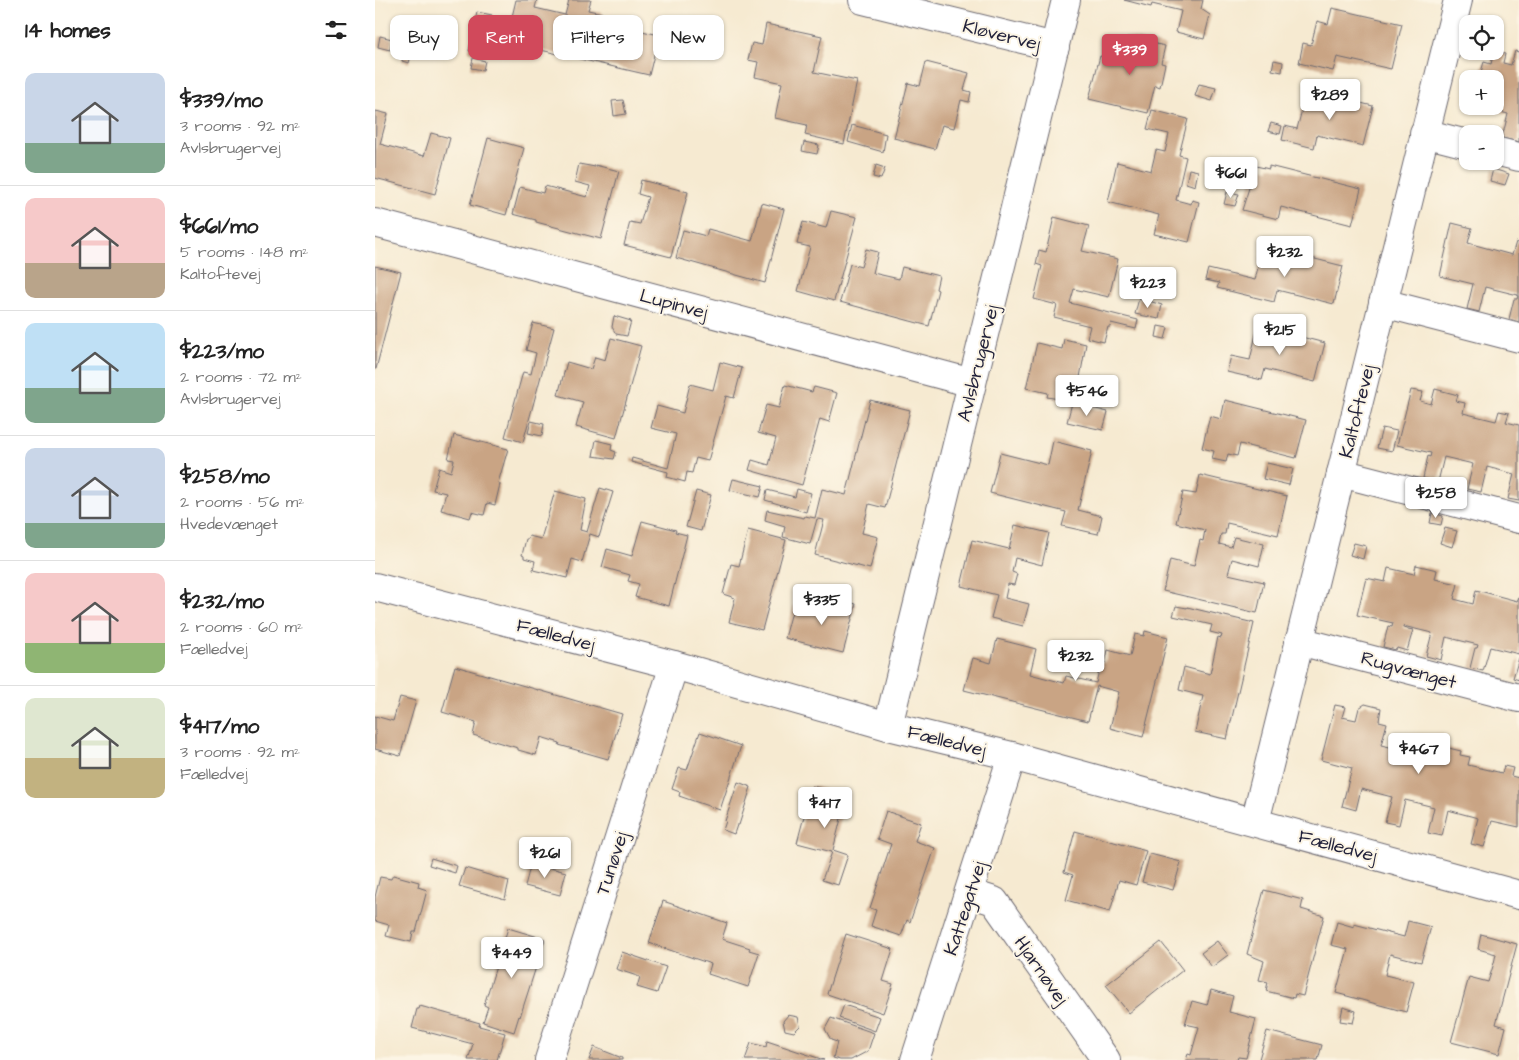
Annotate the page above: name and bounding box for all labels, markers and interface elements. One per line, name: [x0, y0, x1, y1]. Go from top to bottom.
street label: Kløvervej: [960, 13, 1044, 58]
chip: Buy: [390, 15, 458, 60]
chip: Rent: [468, 15, 543, 60]
chip: Filters: [553, 15, 643, 60]
chip: New: [653, 15, 724, 60]
map controls: [1459, 15, 1504, 170]
button: locate: [1459, 15, 1504, 60]
text: 14 homes: [25, 16, 111, 45]
icon: filters: [322, 16, 350, 44]
pin: $339: [1100, 34, 1160, 76]
text: $339: [1113, 39, 1147, 61]
button: +: [1459, 70, 1504, 115]
pin: $289: [1300, 78, 1360, 121]
text: $289: [1311, 84, 1349, 106]
text: $339/mo: [180, 86, 263, 115]
icon: home: [65, 93, 125, 153]
text: 3 rooms · 92 m²: [180, 115, 300, 137]
button: −: [1459, 125, 1504, 170]
text: Avlsbrugervej: [180, 137, 281, 159]
pin: $661: [1201, 156, 1261, 199]
text: $661: [1215, 162, 1247, 184]
text: $661/mo: [180, 212, 258, 241]
icon: home: [65, 218, 125, 278]
pin: $232: [1255, 236, 1315, 278]
text: 5 rooms · 148 m²: [180, 241, 308, 263]
text: $232: [1267, 241, 1303, 263]
text: Kaltoftevej: [180, 263, 260, 285]
pin: $223: [1118, 266, 1178, 309]
text: $223: [1130, 272, 1166, 294]
street label: Lupinvej: [637, 282, 711, 327]
street label: Avlsbrugervej: [951, 302, 1007, 425]
pin: $215: [1250, 314, 1310, 356]
text: $215: [1264, 319, 1296, 341]
text: $223/mo: [180, 337, 264, 366]
icon: home: [65, 343, 125, 403]
street label: Kaltoftevej: [1333, 361, 1382, 461]
text: 2 rooms · 72 m²: [180, 366, 302, 388]
pin: $546: [1057, 374, 1117, 417]
text: $546: [1066, 380, 1108, 402]
text: Avlsbrugervej: [180, 388, 281, 410]
text: $258/mo: [180, 462, 270, 491]
icon: home: [65, 468, 125, 528]
pin: $258: [1406, 476, 1466, 519]
text: $258: [1416, 482, 1456, 504]
text: 2 rooms · 56 m²: [180, 491, 304, 513]
text: Hvedevænget: [180, 513, 278, 535]
pin: $335: [792, 584, 852, 626]
text: $232/mo: [180, 587, 264, 616]
text: $335: [804, 589, 840, 611]
icon: home: [65, 593, 125, 653]
street label: Fælledvej: [513, 612, 598, 659]
text: 2 rooms · 60 m²: [180, 616, 303, 638]
text: Fælledvej: [180, 638, 248, 660]
pin: $232: [1046, 640, 1106, 682]
text: $232: [1058, 645, 1094, 667]
street label: Rugvænget: [1358, 645, 1460, 697]
text: $417/mo: [180, 712, 259, 741]
icon: home: [65, 718, 125, 778]
street label: Fælledvej: [904, 719, 989, 764]
pin: $467: [1389, 732, 1449, 775]
text: $467: [1399, 738, 1439, 760]
text: 3 rooms · 92 m²: [180, 741, 300, 763]
text: Fælledvej: [180, 763, 248, 785]
pin: $417: [795, 786, 855, 829]
text: $417: [809, 792, 841, 814]
street label: Fælledvej: [1295, 823, 1380, 870]
street label: Tunøvej: [590, 828, 636, 899]
pin: $261: [515, 836, 575, 879]
text: $261: [530, 842, 560, 864]
street label: Kattegatvej: [938, 857, 994, 959]
street label: Hjarnøvej: [1007, 931, 1075, 1011]
pin: $449: [482, 936, 542, 979]
text: $449: [492, 942, 532, 964]

